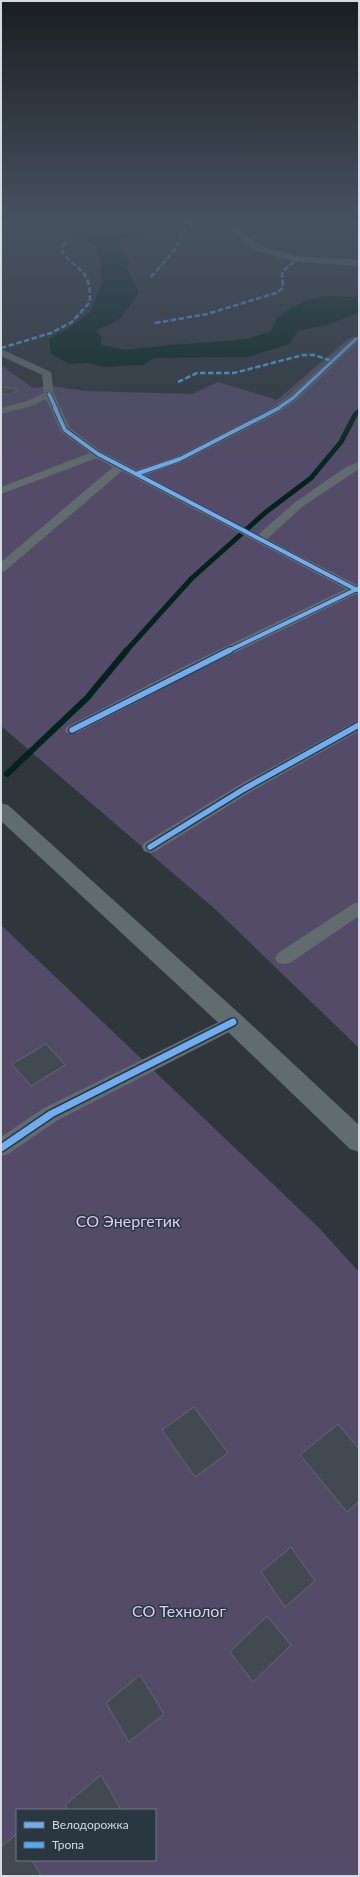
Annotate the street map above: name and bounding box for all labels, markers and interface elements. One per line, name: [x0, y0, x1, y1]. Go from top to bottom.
park label: СО Энергетик: [76, 1211, 181, 1230]
park label: СО Технолог: [132, 1601, 226, 1620]
legend: [16, 1809, 156, 1861]
text: Велодорожка: [52, 1817, 129, 1832]
text: Тропа: [52, 1837, 84, 1852]

